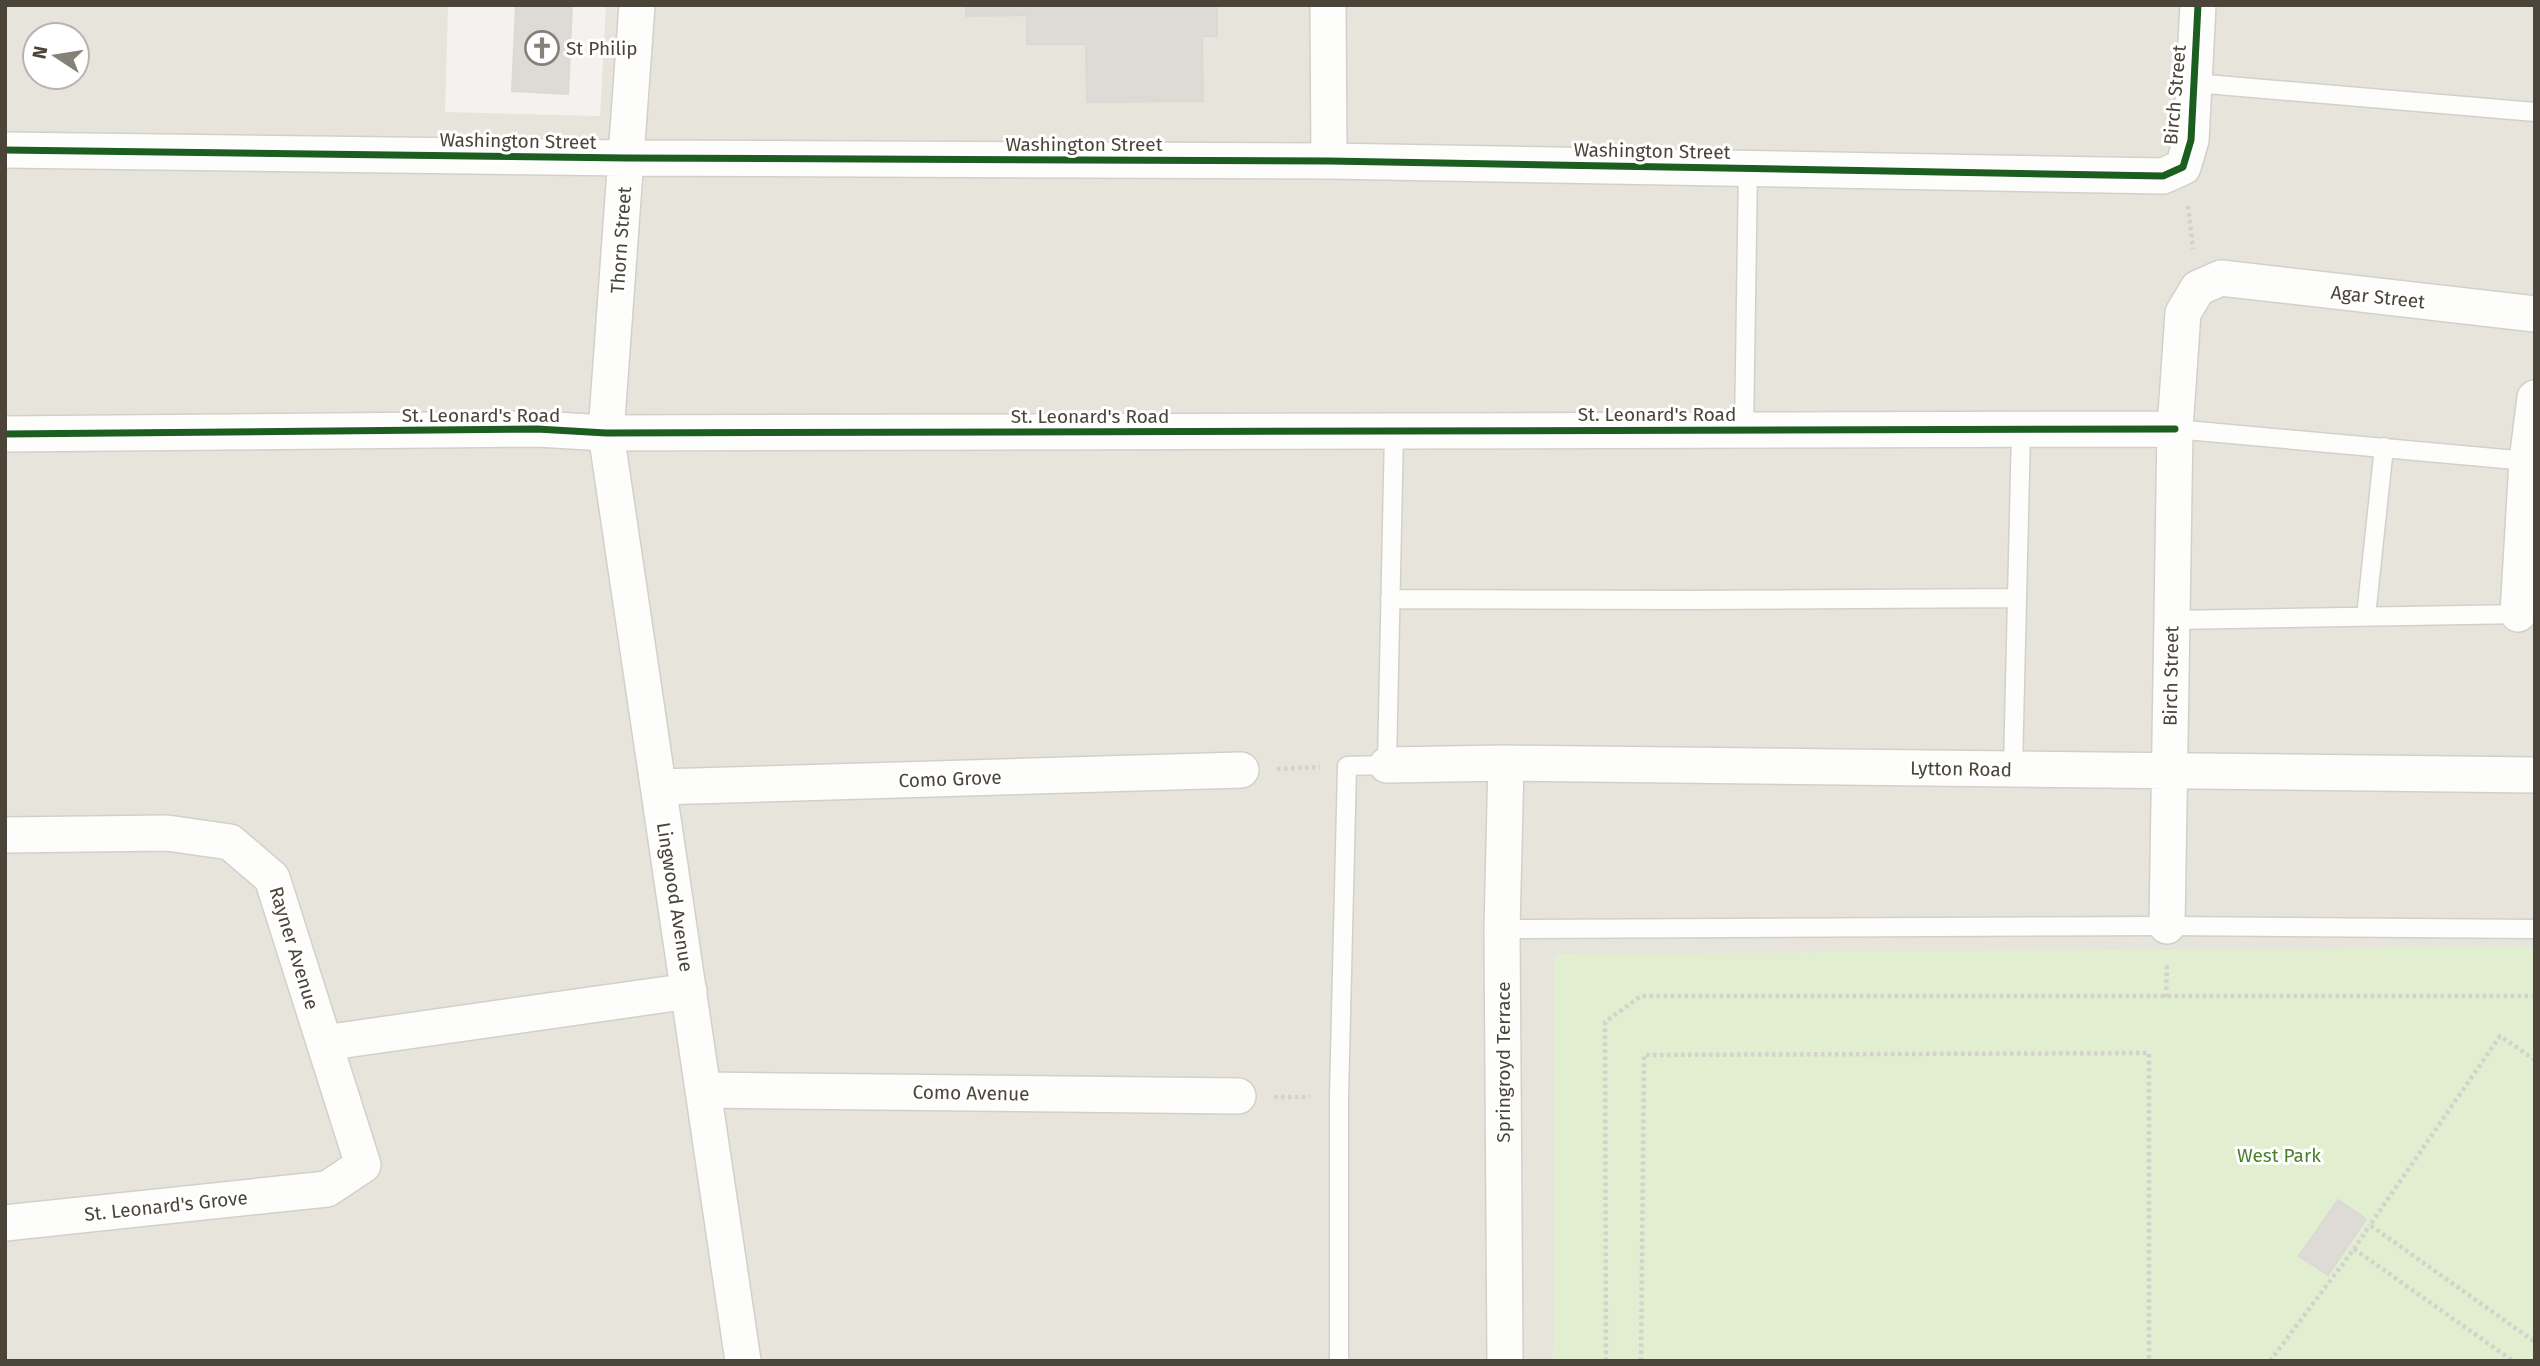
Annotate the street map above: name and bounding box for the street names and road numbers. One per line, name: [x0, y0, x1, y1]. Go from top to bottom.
street label: Birch Street: [2159, 44, 2191, 146]
street label: Washington Street: [439, 128, 597, 154]
street label: Washington Street: [1005, 133, 1163, 156]
street label: Washington Street: [1573, 138, 1731, 164]
street label: Thorn Street: [606, 186, 636, 294]
street label: Agar Street: [2330, 281, 2426, 313]
street label: St. Leonard's Road: [1578, 403, 1736, 426]
street label: St. Leonard's Road: [402, 404, 560, 427]
street label: St. Leonard's Road: [1011, 405, 1169, 428]
street label: Birch Street: [2159, 625, 2183, 726]
street label: Lytton Road: [1910, 757, 2012, 781]
street label: Como Grove: [898, 766, 1002, 792]
street label: Lingwood Avenue: [652, 821, 698, 973]
street label: Rayner Avenue: [264, 884, 324, 1012]
street label: Springroyd Terrace: [1492, 981, 1515, 1143]
street label: Como Avenue: [912, 1080, 1030, 1106]
street label: St. Leonard's Grove: [83, 1186, 249, 1226]

